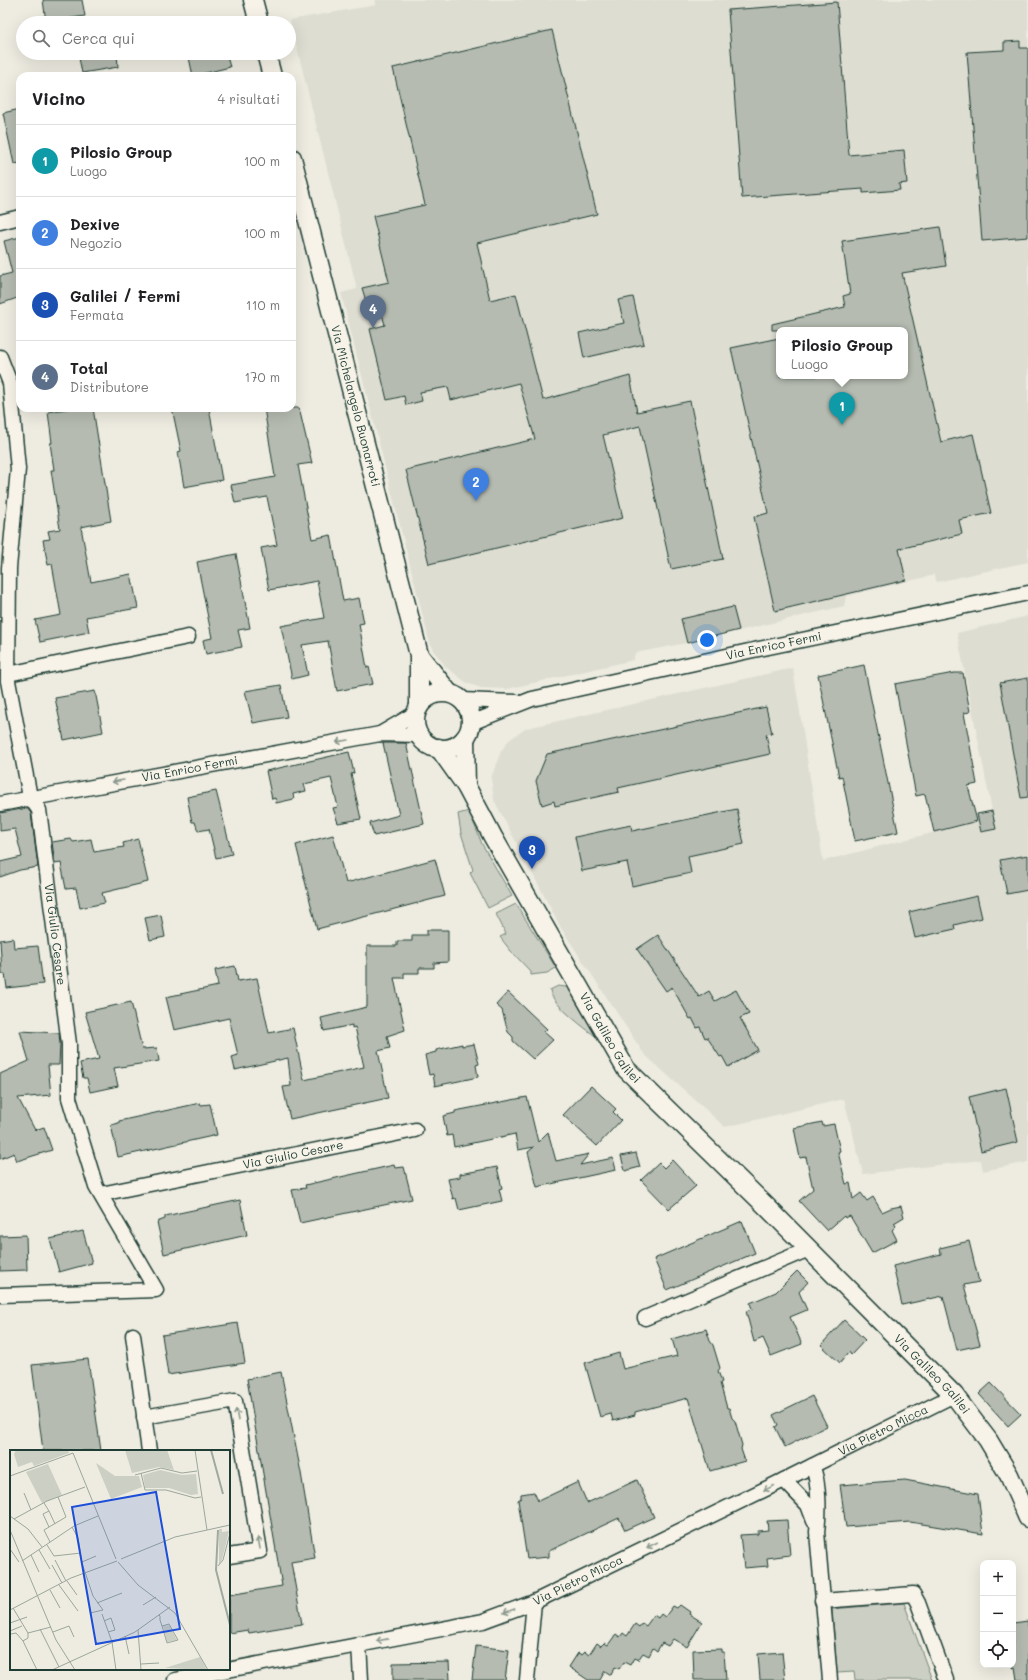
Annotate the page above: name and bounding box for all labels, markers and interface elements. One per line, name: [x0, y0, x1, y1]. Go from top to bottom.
search box: [16, 16, 296, 60]
icon: search: [30, 27, 52, 49]
text: Cerca qui: [62, 28, 135, 48]
text: Vicino: [32, 87, 85, 109]
text: 4 risultati: [217, 90, 280, 107]
text: Pilosio Group: [70, 142, 172, 162]
text: 1: [42, 152, 48, 169]
text: 100 m: [244, 152, 280, 169]
text: Luogo: [70, 162, 107, 179]
text: Dexive: [70, 214, 120, 234]
text: 2: [41, 224, 49, 241]
text: 100 m: [244, 224, 280, 241]
text: Negozio: [70, 234, 122, 251]
text: Galilei / Fermi: [70, 286, 181, 306]
pin: 4: [360, 295, 386, 328]
text: 3: [41, 296, 49, 313]
text: 110 m: [246, 296, 280, 313]
text: Fermata: [70, 306, 124, 323]
street label: Via Michelangelo Buonarroti: [328, 323, 385, 488]
popup: [776, 327, 908, 379]
text: Pilosio Group: [791, 335, 893, 355]
text: Luogo: [791, 355, 828, 372]
text: Total: [70, 358, 108, 378]
text: 4: [41, 368, 49, 385]
text: 170 m: [244, 368, 280, 385]
text: Distributore: [70, 378, 149, 395]
pin: 1: [829, 392, 855, 425]
pin: 2: [463, 468, 489, 501]
street label: Via Enrico Fermi: [724, 627, 823, 663]
your location: [697, 630, 717, 650]
one-way arrow: [336, 737, 349, 745]
street label: Via Enrico Fermi: [140, 751, 239, 785]
one-way arrow: [112, 778, 125, 786]
pin: 3: [519, 836, 545, 869]
street label: Via Giulio Cesare: [42, 883, 70, 986]
street label: Via Galileo Galilei: [577, 989, 645, 1086]
street label: Via Giulio Cesare: [241, 1136, 345, 1172]
street label: Via Galileo Galilei: [891, 1330, 974, 1417]
street label: Via Pietro Micca: [835, 1400, 930, 1459]
one-way arrow: [233, 1409, 241, 1422]
inset map: [10, 1450, 230, 1670]
one-way arrow: [763, 1485, 775, 1492]
one-way arrow: [255, 1537, 263, 1550]
one-way arrow: [646, 1542, 658, 1549]
street label: Via Pietro Micca: [530, 1551, 625, 1608]
map controls: [980, 1560, 1016, 1668]
button: +: [980, 1560, 1016, 1596]
button: −: [980, 1596, 1016, 1632]
one-way arrow: [503, 1608, 515, 1616]
button: locate: [980, 1632, 1016, 1668]
one-way arrow: [376, 1636, 389, 1644]

